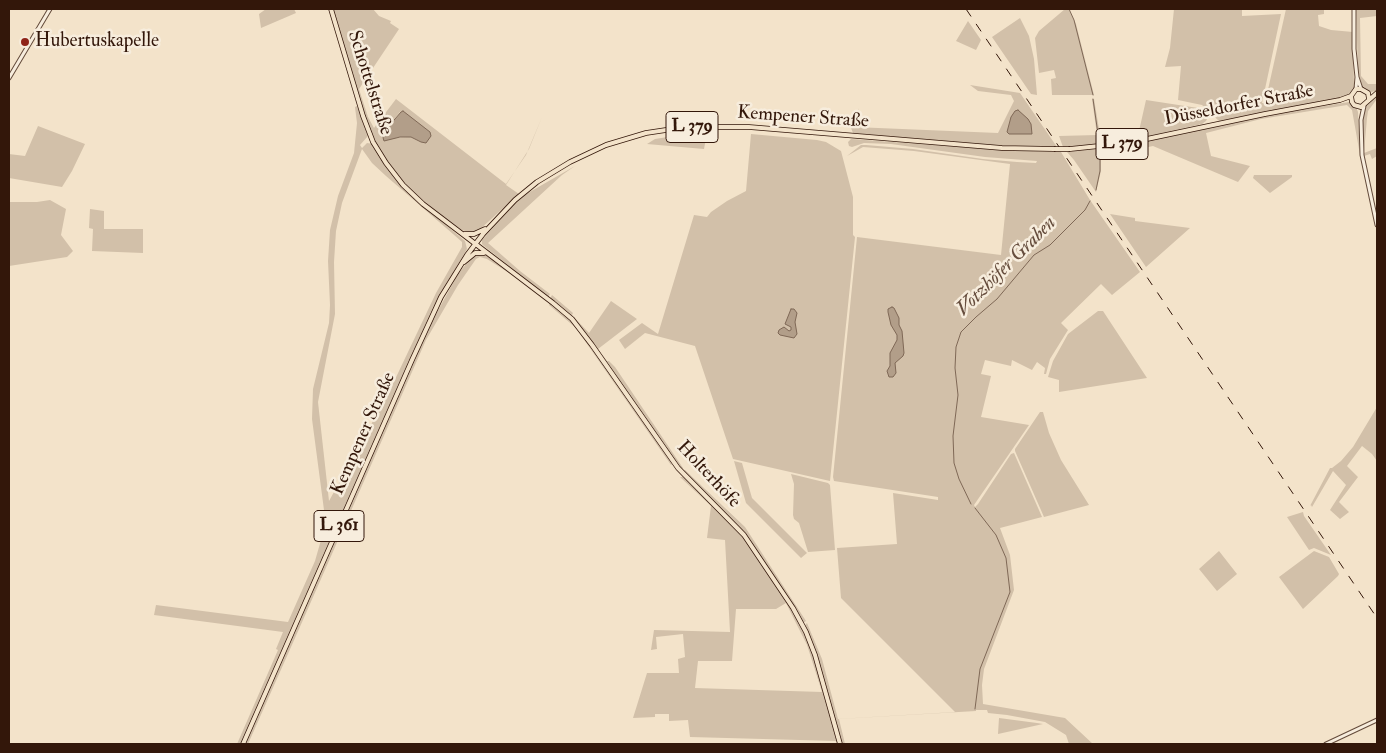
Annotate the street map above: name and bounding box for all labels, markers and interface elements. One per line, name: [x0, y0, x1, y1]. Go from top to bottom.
street label: Schottelstraße: [341, 28, 397, 138]
place label: Hubertuskapelle: [35, 31, 159, 53]
marker: Hubertuskapelle: [19, 36, 31, 48]
street label: Düsseldorfer Straße: [1162, 80, 1316, 132]
street label: Kempener Straße: [736, 102, 870, 134]
road number: L 379: [666, 111, 718, 142]
road number: L 379: [1096, 128, 1148, 160]
water label: Votzhöfer Graben: [952, 212, 1062, 322]
street label: Kempener Straße: [327, 369, 401, 499]
street label: Holterhöfe: [671, 437, 745, 513]
road number: L 361: [314, 511, 364, 542]

